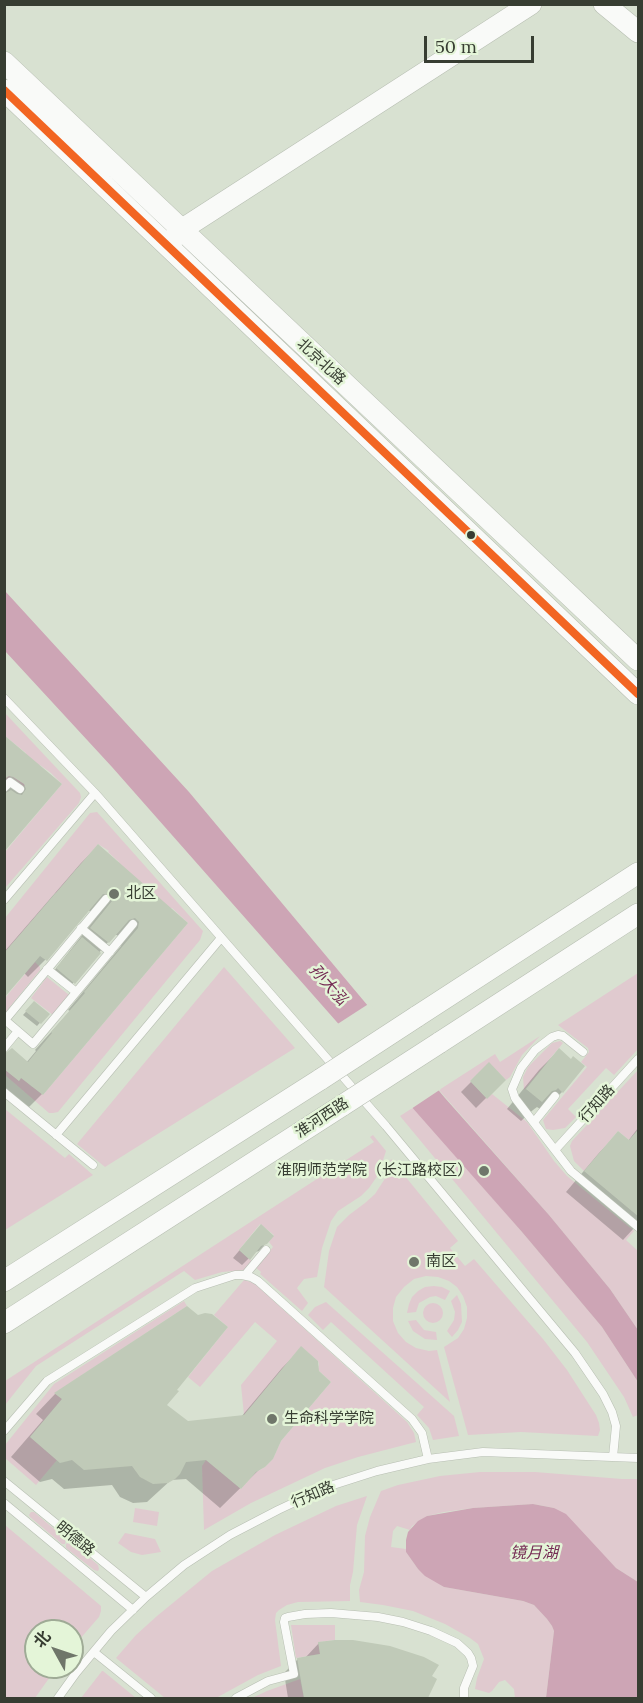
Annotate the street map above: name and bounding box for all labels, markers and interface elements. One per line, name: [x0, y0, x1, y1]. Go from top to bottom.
scale bar: [427, 24, 536, 62]
text: 50 m: [435, 35, 477, 58]
street label: 北京北路: [293, 335, 349, 389]
unlabelled marker: [465, 529, 477, 541]
place label: 北区: [126, 885, 156, 903]
marker: 北区: [107, 887, 121, 901]
water label: 孙大泓: [305, 961, 351, 1009]
street label: 行知路: [575, 1081, 619, 1127]
street label: 淮河西路: [292, 1094, 352, 1142]
place label: 淮阴师范学院（长江路校区）: [277, 1162, 472, 1180]
marker: 淮阴师范学院（长江路校区）: [477, 1164, 491, 1178]
place label: 南区: [426, 1253, 456, 1271]
marker: 南区: [407, 1255, 421, 1269]
place label: 生命科学学院: [284, 1410, 374, 1428]
marker: 生命科学学院: [265, 1412, 279, 1426]
street label: 行知路: [289, 1478, 337, 1512]
street label: 明德路: [52, 1518, 98, 1560]
water label: 镜月湖: [510, 1543, 558, 1563]
north arrow: [24, 1619, 84, 1679]
text: 北: [29, 1626, 55, 1651]

